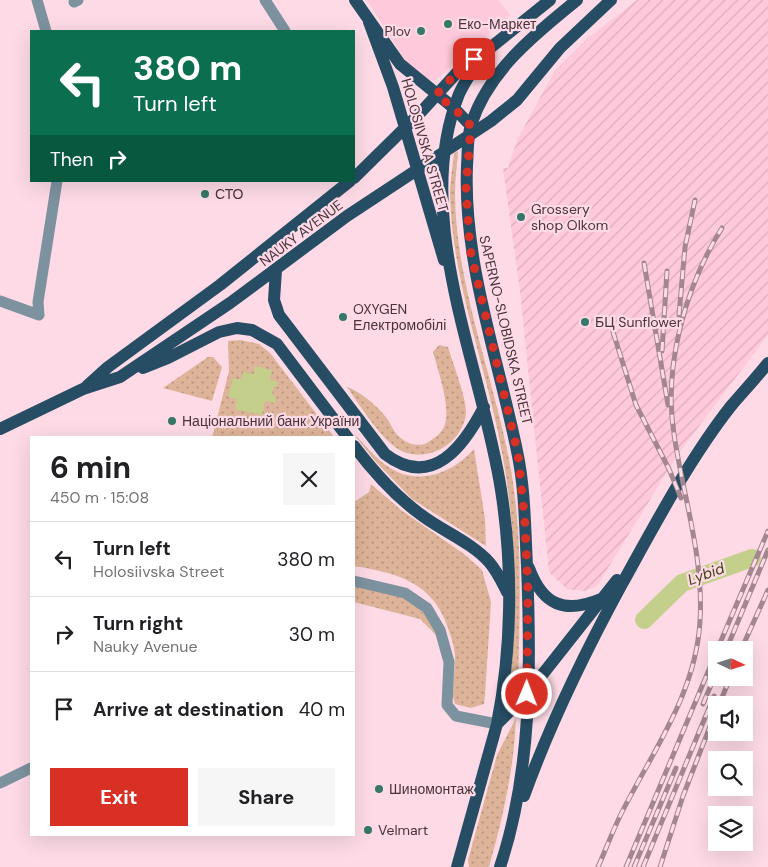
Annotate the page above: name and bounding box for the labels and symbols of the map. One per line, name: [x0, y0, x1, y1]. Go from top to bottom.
place label: Еко-Маркет: [458, 15, 537, 33]
marker: Еко-Маркет: [442, 18, 454, 30]
place label: Plov: [384, 22, 412, 40]
marker: Plov: [415, 25, 427, 37]
pin: [453, 38, 495, 80]
street label: HOLOSIIVSKA STREET: [397, 76, 453, 214]
place label: СТО: [215, 185, 244, 203]
marker: СТО: [199, 188, 211, 200]
street label: NAUKY AVENUE: [256, 196, 346, 270]
place label: Grossery shop Olkom: [531, 200, 608, 234]
marker: Grossery shop Olkom: [515, 211, 527, 223]
street label: SAPERNO-SLOBIDSKA STREET: [475, 234, 537, 427]
place label: OXYGEN Електромобілі: [353, 300, 446, 334]
marker: OXYGEN Електромобілі: [337, 311, 349, 323]
place label: БЦ Sunflower: [595, 313, 682, 331]
marker: БЦ Sunflower: [579, 316, 591, 328]
place label: Національний банк України: [182, 412, 359, 430]
marker: Національний банк України: [166, 415, 178, 427]
water label: Lybid: [685, 558, 728, 590]
north arrow: [708, 641, 752, 686]
position arrow: [500, 667, 552, 719]
place label: Шиномонтаж: [389, 780, 474, 798]
marker: Шиномонтаж: [373, 783, 385, 795]
place label: Velmart: [378, 821, 428, 839]
marker: Velmart: [362, 824, 374, 836]

